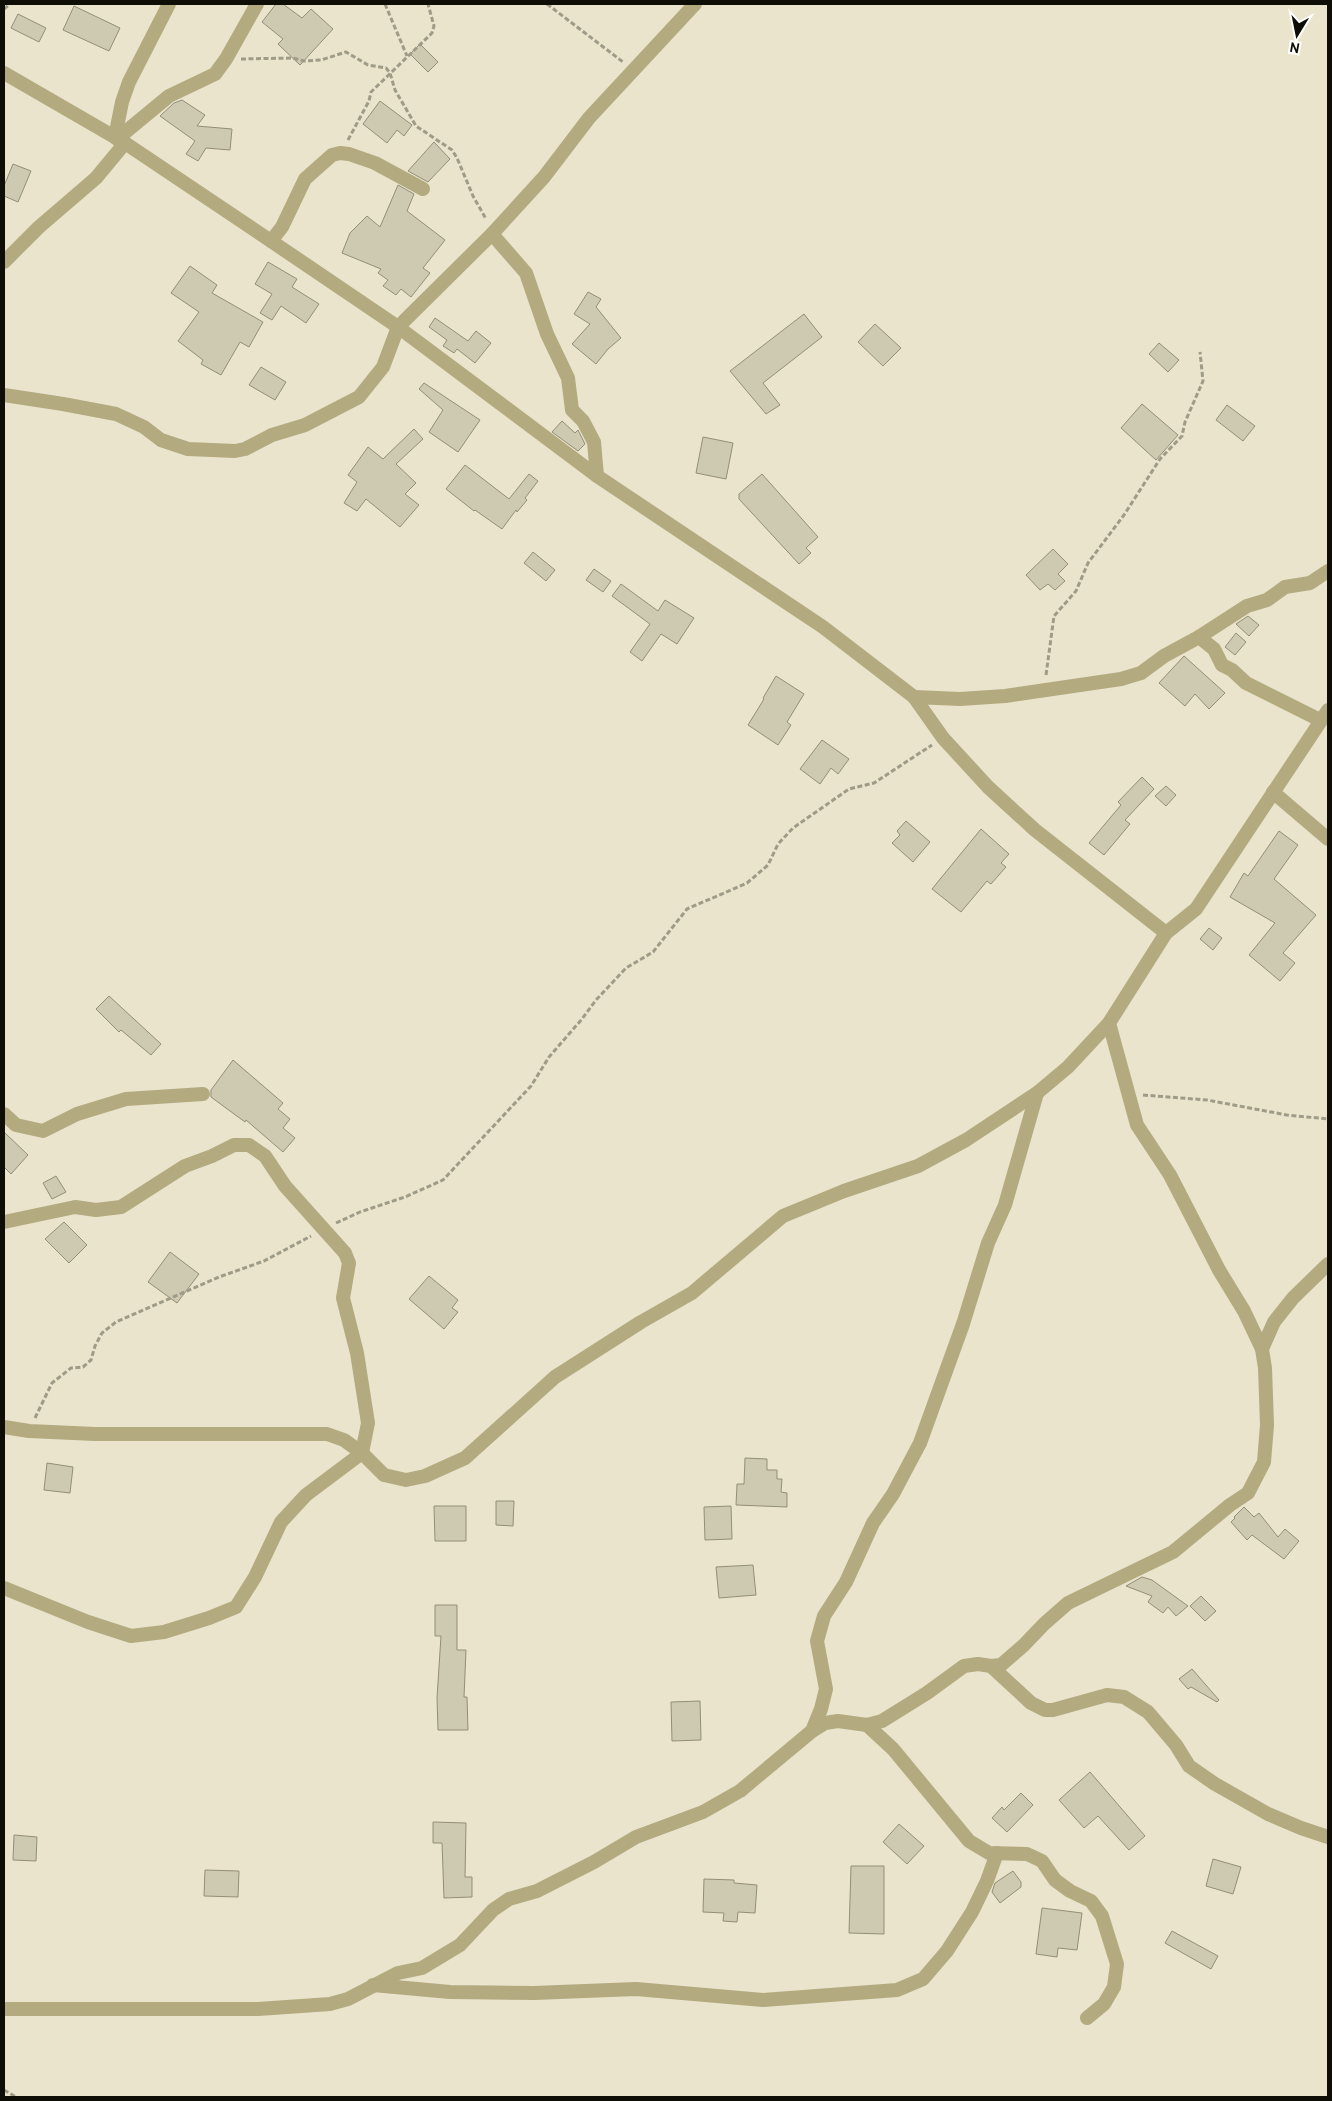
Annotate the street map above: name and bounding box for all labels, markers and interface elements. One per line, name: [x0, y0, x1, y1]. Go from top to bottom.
north arrow: [1272, 10, 1322, 60]
text: N: [1289, 37, 1301, 56]

